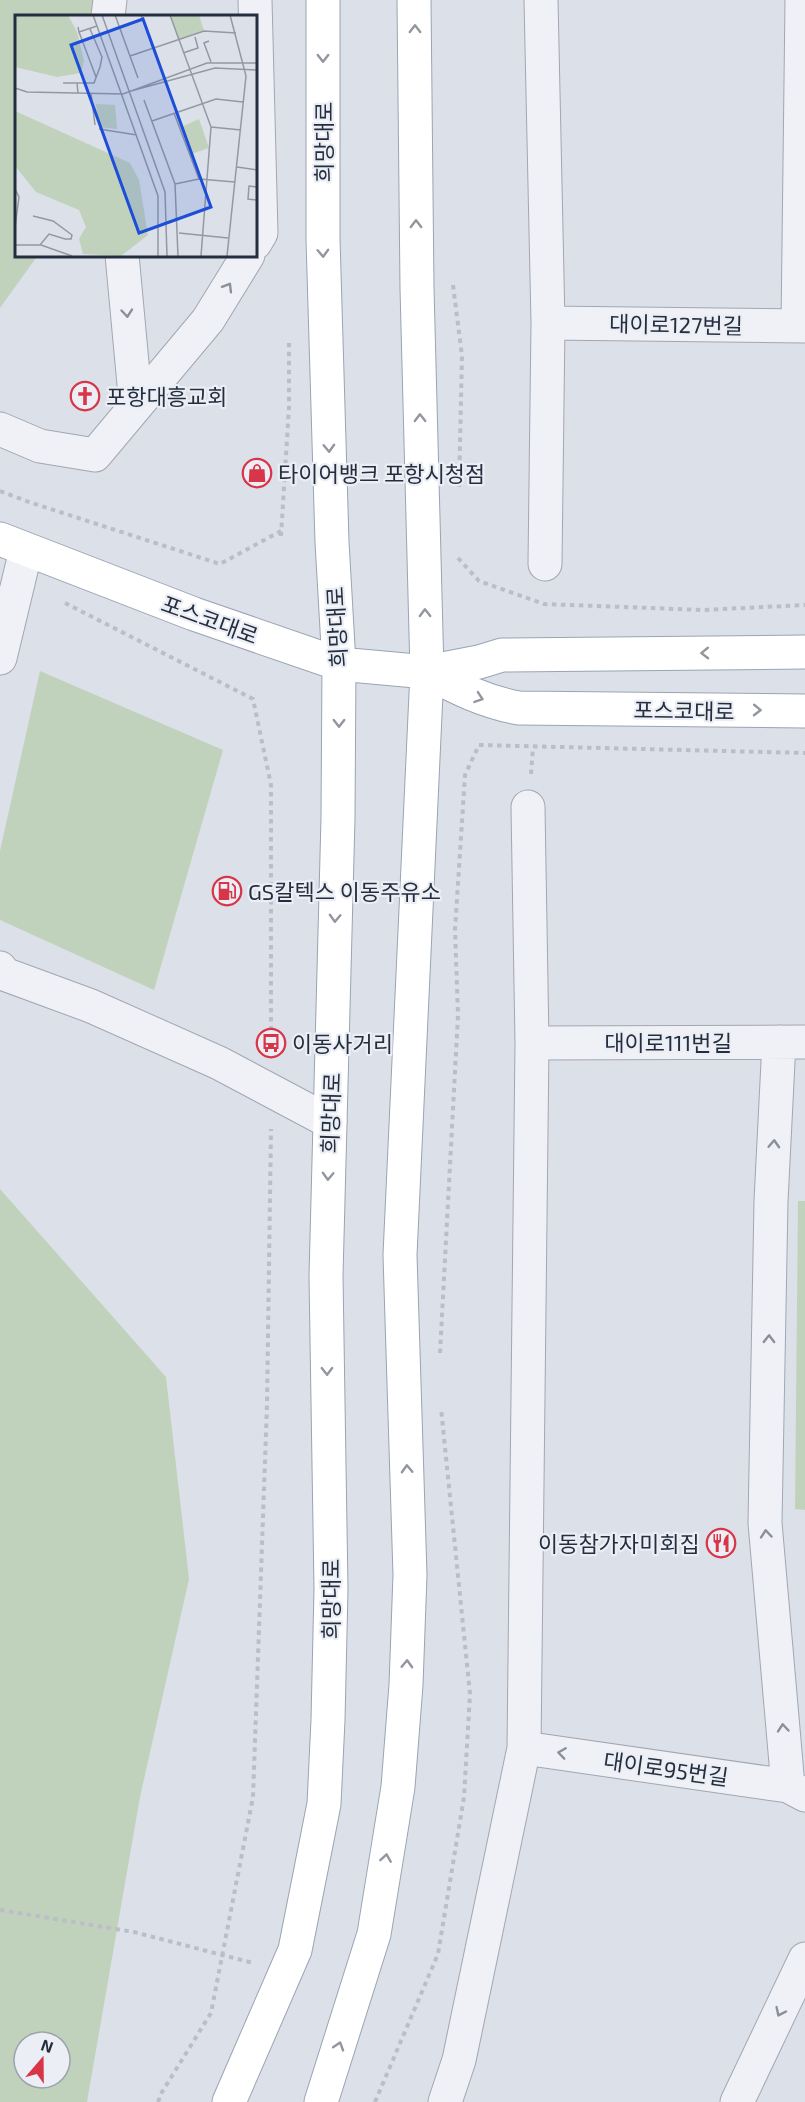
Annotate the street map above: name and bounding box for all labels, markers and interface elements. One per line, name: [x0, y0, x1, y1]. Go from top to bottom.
inset map: [15, 15, 256, 256]
one-way arrow: [409, 24, 421, 33]
one-way arrow: [317, 54, 329, 63]
street label: 희망대로: [310, 102, 336, 182]
one-way arrow: [410, 219, 422, 228]
one-way arrow: [317, 249, 330, 258]
one-way arrow: [221, 283, 233, 293]
one-way arrow: [120, 309, 133, 318]
street label: 대이로127번길: [609, 310, 743, 338]
church icon: 포항대흥교회: [69, 380, 101, 412]
place label: 포항대흥교회: [106, 383, 227, 409]
one-way arrow: [414, 414, 426, 423]
one-way arrow: [323, 444, 335, 453]
shop icon: 타이어뱅크 포항시청점: [241, 457, 273, 489]
place label: 타이어뱅크 포항시청점: [278, 460, 485, 486]
street label: 희망대로: [321, 586, 351, 668]
street label: 포스코대로: [158, 589, 262, 649]
one-way arrow: [419, 609, 431, 618]
one-way arrow: [700, 647, 709, 659]
one-way arrow: [473, 690, 484, 703]
street label: 포스코대로: [633, 696, 735, 724]
one-way arrow: [752, 704, 761, 716]
one-way arrow: [333, 718, 345, 727]
fuel station icon: GS칼텍스 이동주유소: [211, 875, 243, 907]
place label: GS칼텍스 이동주유소: [248, 878, 441, 904]
one-way arrow: [329, 913, 342, 922]
bus stop icon: 이동사거리: [255, 1027, 287, 1059]
street label: 대이로111번길: [604, 1029, 732, 1055]
place label: 이동사거리: [292, 1030, 393, 1056]
street label: 희망대로: [316, 1072, 344, 1154]
one-way arrow: [768, 1139, 781, 1148]
one-way arrow: [322, 1171, 334, 1180]
one-way arrow: [762, 1334, 775, 1343]
one-way arrow: [321, 1366, 333, 1375]
one-way arrow: [400, 1465, 413, 1474]
restaurant icon: 이동참가자미회집: [705, 1527, 737, 1559]
one-way arrow: [760, 1529, 773, 1538]
place label: 이동참가자미회집: [538, 1530, 700, 1556]
street label: 희망대로: [317, 1559, 343, 1639]
one-way arrow: [400, 1659, 413, 1668]
one-way arrow: [777, 1723, 790, 1733]
street label: 대이로95번길: [602, 1746, 730, 1790]
one-way arrow: [558, 1748, 567, 1760]
one-way arrow: [380, 1853, 392, 1862]
one-way arrow: [775, 2006, 787, 2017]
north arrow: [12, 2030, 72, 2090]
text: N: [39, 2035, 56, 2056]
one-way arrow: [331, 2041, 344, 2052]

